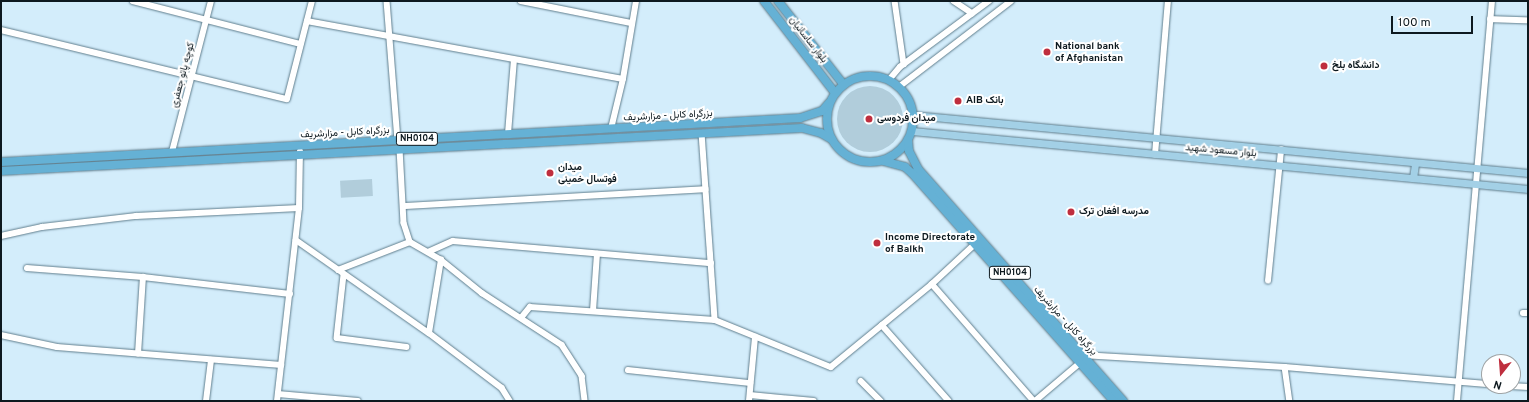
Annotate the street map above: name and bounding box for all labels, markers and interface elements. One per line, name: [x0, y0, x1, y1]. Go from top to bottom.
scale bar: [1393, 8, 1475, 34]
street label: بلوار ساسانیان: [786, 14, 830, 66]
text: 100 m: [1398, 15, 1431, 31]
place label: National bank of Afghanistan: [1055, 40, 1123, 64]
street label: کوچه پاتو جعفری: [169, 41, 197, 109]
marker: National bank of Afghanistan: [1042, 47, 1052, 57]
place label: دانشگاه بلخ: [1332, 60, 1379, 72]
marker: دانشگاه بلخ: [1319, 61, 1329, 71]
place label: AIB بانک: [966, 95, 1004, 107]
marker: AIB بانک: [953, 96, 963, 106]
street label: بزرگراه کابل - مزارشریف: [623, 108, 713, 124]
place label: میدان فردوسی: [877, 113, 936, 125]
marker: میدان فردوسی: [864, 114, 874, 124]
street label: بزرگراه کابل - مزارشریف: [300, 125, 390, 141]
road number: NH0104: [395, 132, 439, 146]
street label: بلوار مسعود شهید: [1185, 142, 1257, 160]
place label: میدان فوتسال خمینی: [558, 161, 617, 184]
marker: میدان فوتسال خمینی: [545, 168, 555, 178]
place label: مدرسه افغان ترک: [1079, 206, 1149, 218]
marker: مدرسه افغان ترک: [1066, 207, 1076, 217]
place label: Income Directorate of Balkh: [885, 231, 975, 254]
marker: Income Directorate of Balkh: [872, 238, 882, 248]
road number: NH0104: [988, 266, 1032, 280]
street label: بزرگراه کابل - مزارشریف: [1031, 284, 1099, 358]
north arrow: [1481, 354, 1521, 394]
text: N: [1492, 377, 1504, 392]

